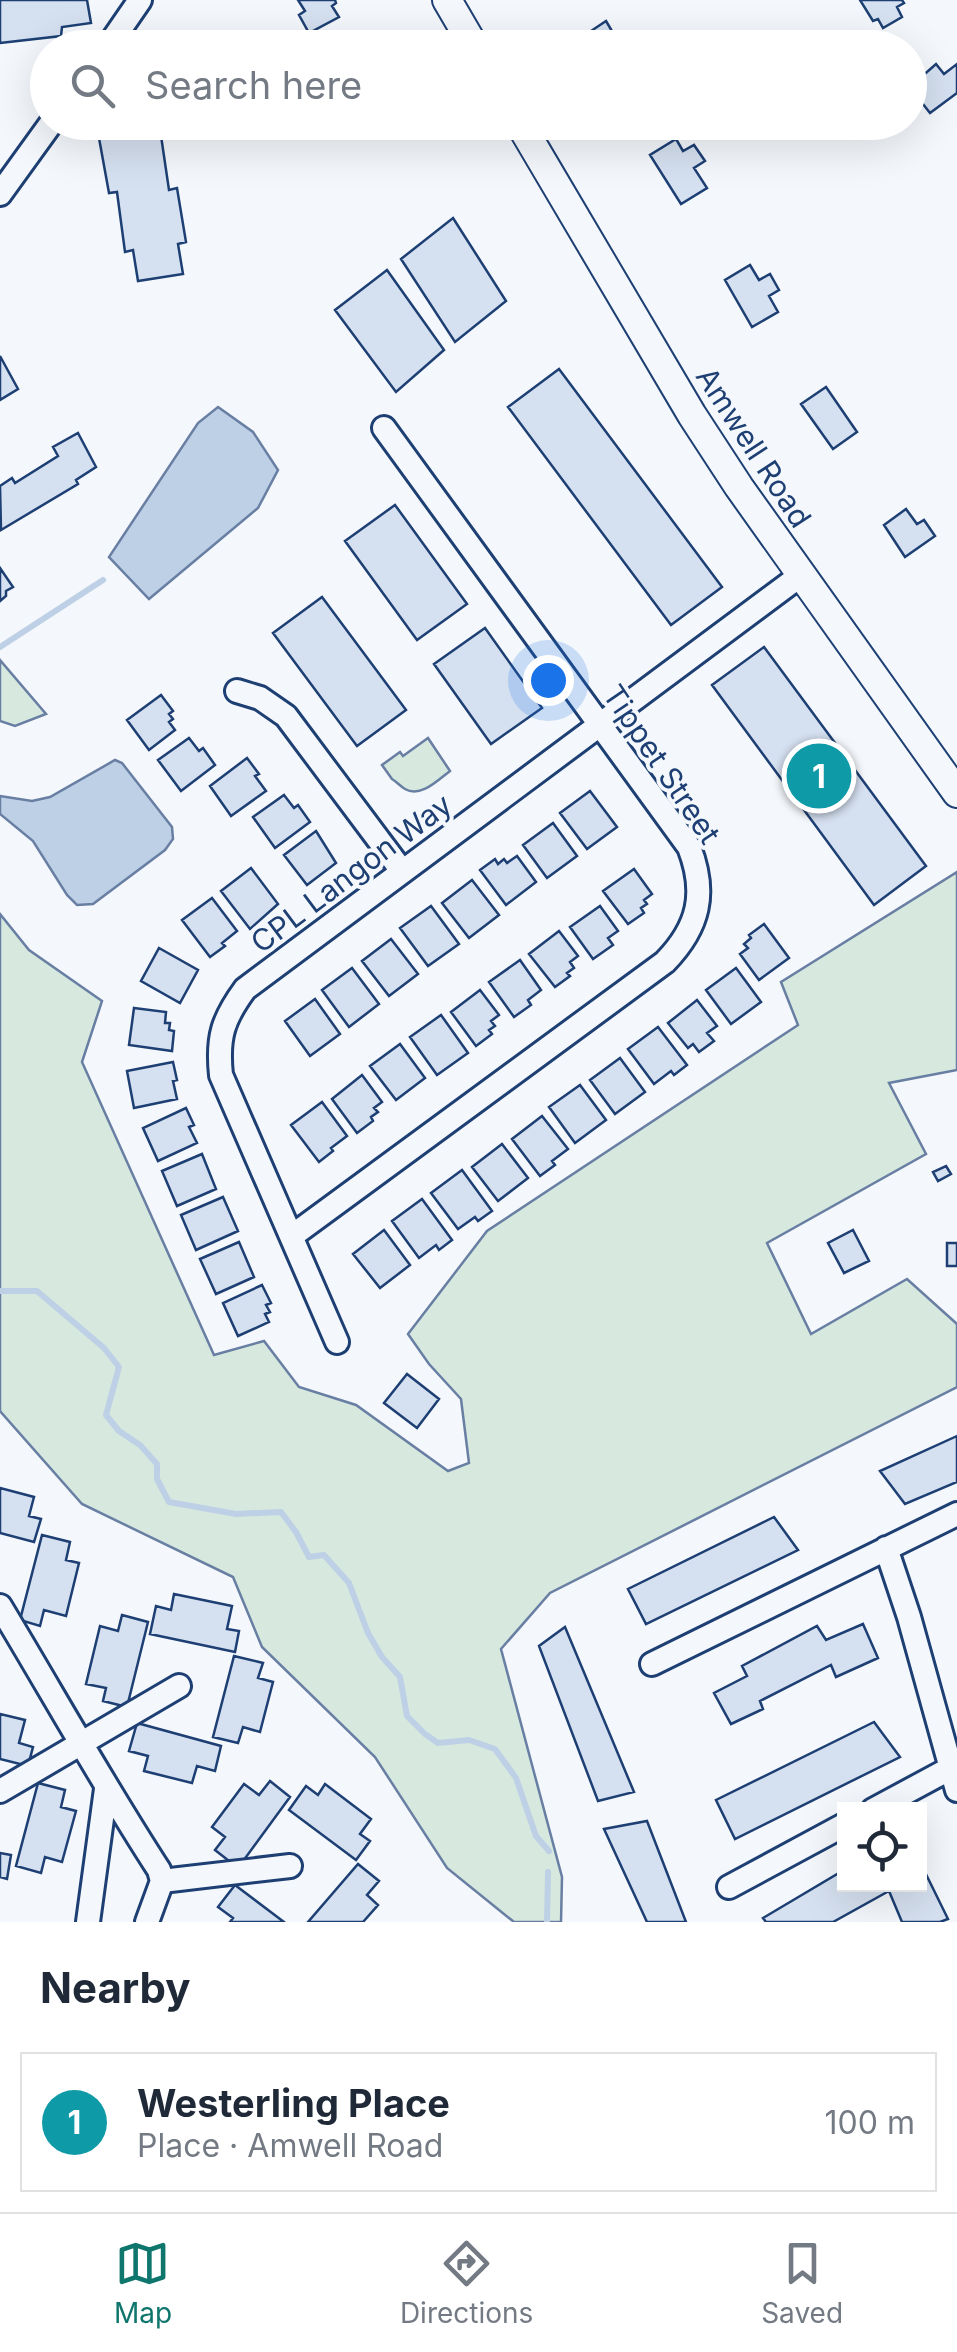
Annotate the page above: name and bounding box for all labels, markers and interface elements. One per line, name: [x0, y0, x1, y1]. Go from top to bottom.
search box: [30, 30, 927, 140]
icon: search: [65, 58, 120, 113]
text: Search here: [145, 62, 362, 108]
street label: Amwell Road: [689, 360, 819, 534]
your location: [523, 655, 574, 706]
street label: Tippet Street: [596, 678, 728, 850]
pin: 1: [786, 738, 852, 814]
street label: CPL Langon Way: [244, 786, 459, 960]
map controls: [837, 1802, 927, 1892]
button: locate: [837, 1802, 927, 1892]
text: Nearby: [40, 1962, 191, 2013]
text: Westerling Place: [137, 2080, 450, 2126]
text: 1: [68, 2103, 81, 2142]
text: 100 m: [825, 2103, 915, 2142]
text: Place · Amwell Road: [137, 2126, 443, 2165]
tab: Map: [114, 2236, 172, 2330]
tab: Directions: [400, 2236, 533, 2330]
tab: Saved: [761, 2236, 843, 2330]

